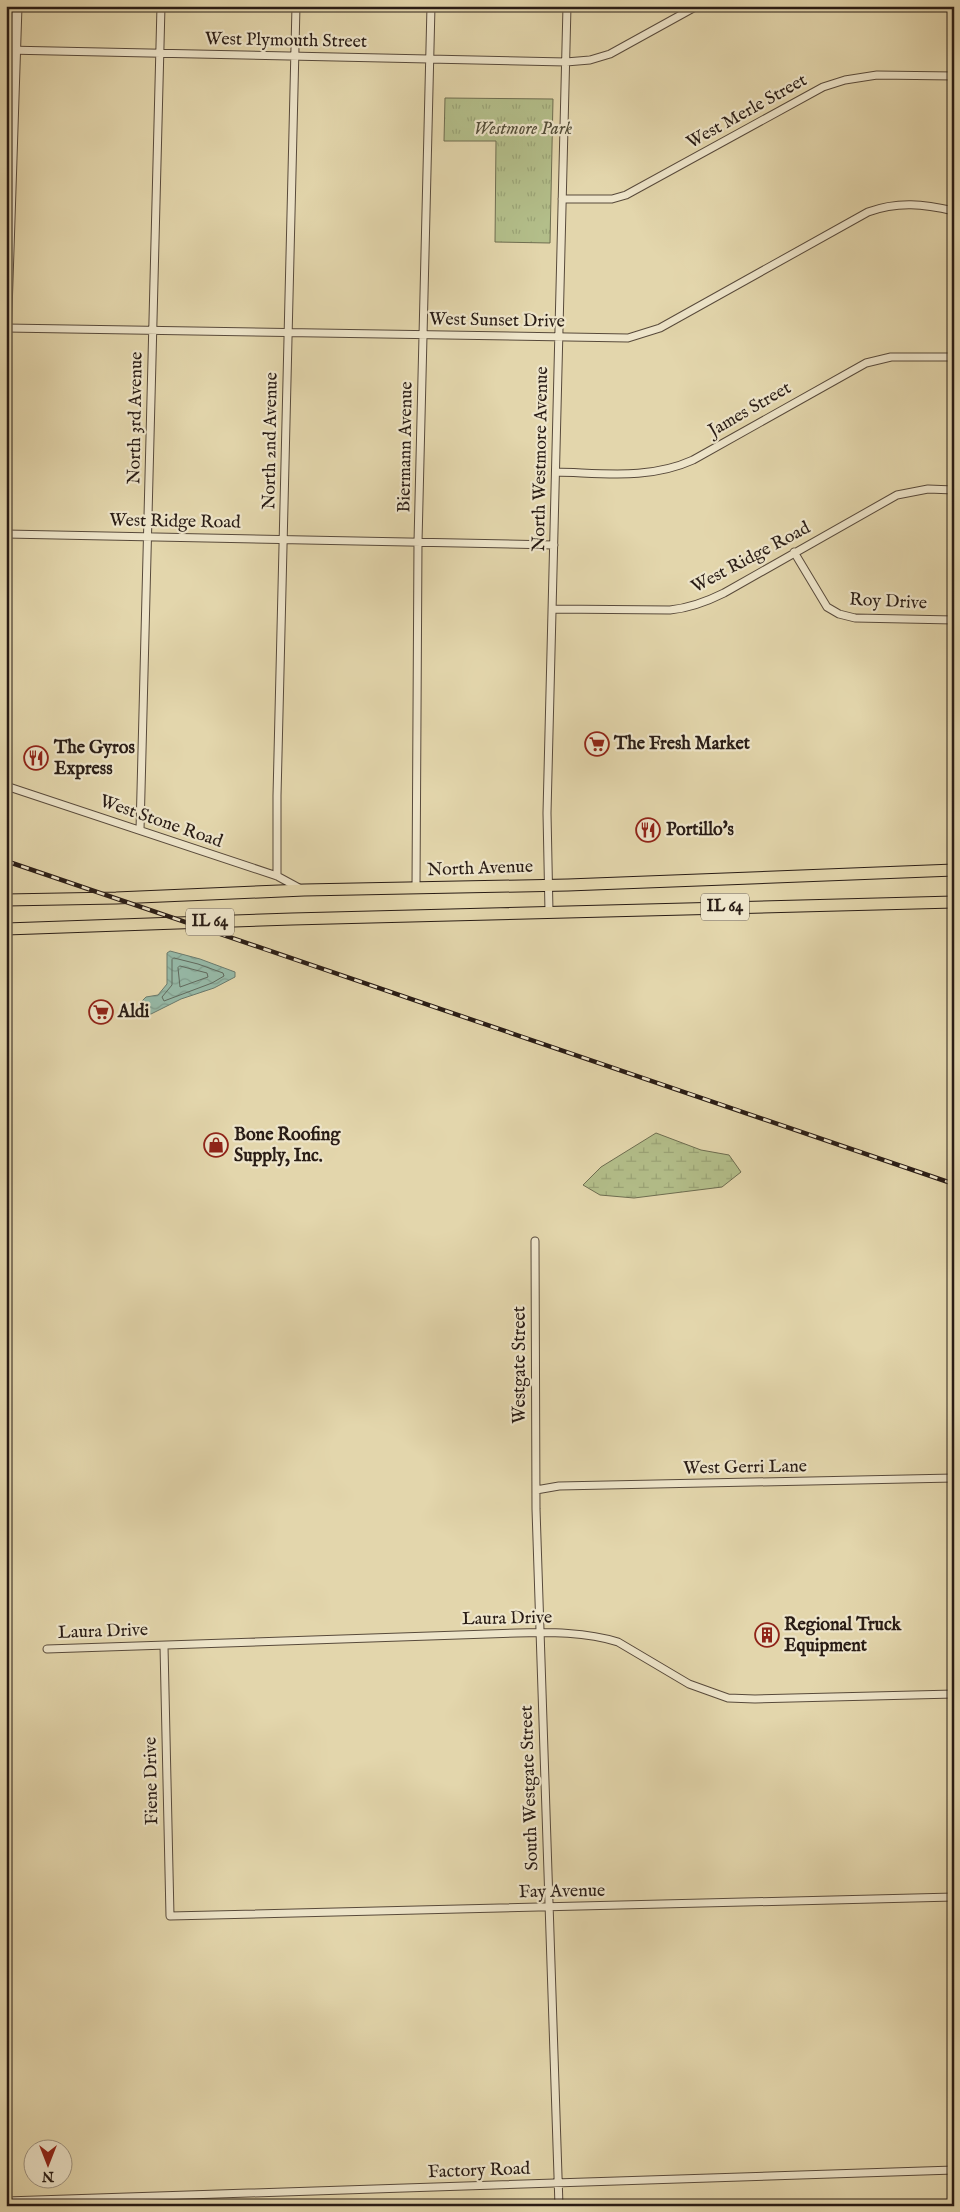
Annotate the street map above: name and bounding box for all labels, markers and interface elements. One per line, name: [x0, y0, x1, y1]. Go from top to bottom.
street label: West Plymouth Street: [205, 28, 367, 54]
street label: West Merle Street: [683, 69, 811, 155]
park label: Westmore Park: [474, 118, 572, 141]
street label: West Sunset Drive: [429, 308, 565, 334]
street label: North 3rd Avenue: [123, 351, 149, 485]
street label: North Westmore Avenue: [528, 366, 554, 552]
street label: North 2nd Avenue: [258, 372, 284, 510]
street label: James Street: [703, 377, 795, 444]
street label: Biermann Avenue: [393, 381, 419, 513]
street label: West Ridge Road: [109, 509, 241, 535]
street label: West Ridge Road: [688, 517, 815, 599]
street label: Roy Drive: [849, 588, 927, 616]
supermarket icon: The Fresh Market: [584, 731, 610, 757]
place label: The Fresh Market: [613, 733, 751, 756]
place label: The Gyros Express: [53, 737, 135, 781]
restaurant icon: The Gyros Express: [23, 745, 49, 771]
street label: West Stone Road: [97, 790, 226, 854]
restaurant icon: Portillo's: [635, 817, 661, 843]
place label: Portillo's: [666, 819, 735, 842]
street label: North Avenue: [427, 856, 533, 882]
road number: IL 64: [701, 894, 749, 920]
road number: IL 64: [186, 909, 234, 936]
supermarket icon: Aldi: [88, 999, 114, 1025]
place label: Aldi: [117, 1001, 150, 1024]
place label: Bone Roofing Supply, Inc.: [234, 1124, 341, 1168]
shop icon: Bone Roofing Supply, Inc.: [203, 1132, 229, 1158]
street label: Westgate Street: [509, 1306, 532, 1424]
street label: West Gerri Lane: [683, 1455, 807, 1481]
street label: Laura Drive: [462, 1607, 552, 1631]
place label: Regional Truck Equipment: [784, 1614, 903, 1658]
street label: Laura Drive: [58, 1619, 148, 1645]
building icon: Regional Truck Equipment: [754, 1622, 780, 1648]
street label: South Westgate Street: [516, 1705, 544, 1871]
street label: Fiene Drive: [140, 1737, 164, 1825]
street label: Fay Avenue: [519, 1880, 605, 1904]
north arrow: [22, 2140, 72, 2190]
street label: Factory Road: [427, 2158, 531, 2184]
text: N: [42, 2167, 55, 2185]

